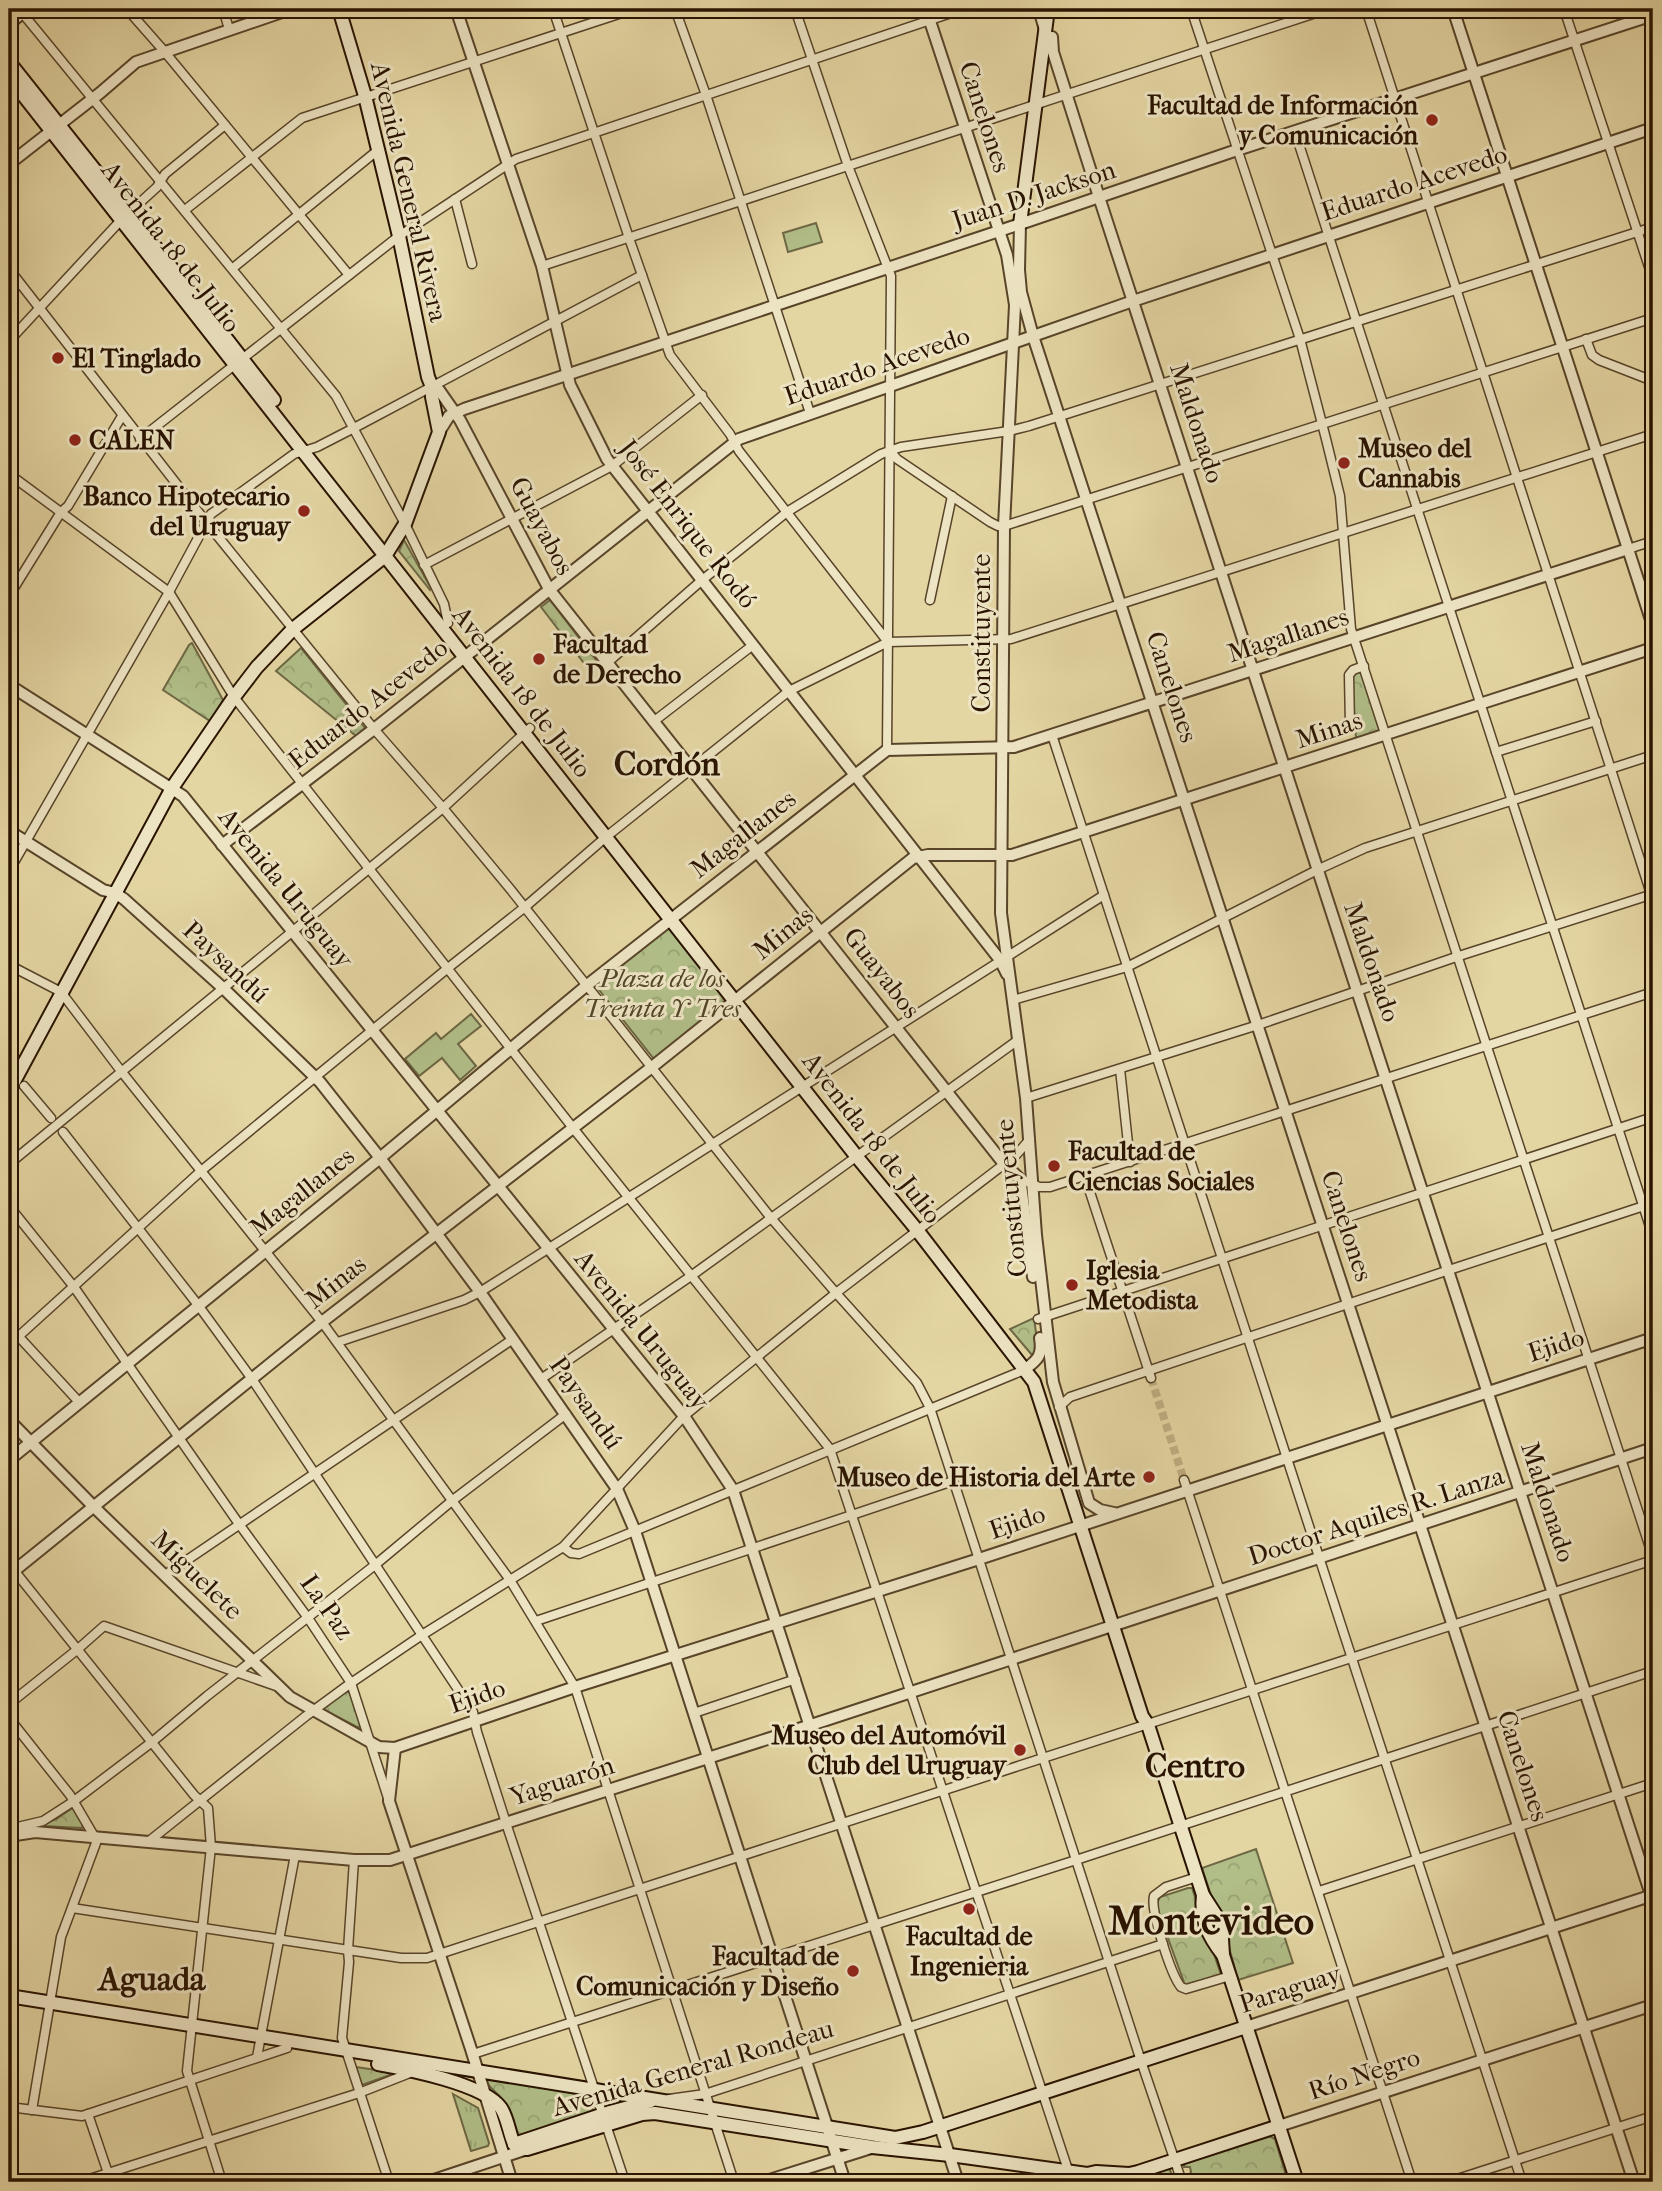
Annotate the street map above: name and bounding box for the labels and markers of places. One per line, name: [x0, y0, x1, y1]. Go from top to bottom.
place label: Facultad de Información y Comunicación: [1146, 90, 1419, 151]
marker: Facultad de Información y Comunicación: [1424, 112, 1440, 128]
place label: El Tinglado: [72, 343, 201, 374]
marker: El Tinglado: [50, 350, 66, 366]
place label: CALEN: [89, 425, 175, 456]
marker: CALEN: [67, 432, 83, 448]
place label: Museo del Cannabis: [1358, 433, 1472, 494]
marker: Museo del Cannabis: [1336, 455, 1352, 471]
place label: Banco Hipotecario del Uruguay: [83, 481, 292, 542]
marker: Banco Hipotecario del Uruguay: [296, 503, 312, 519]
place label: Facultad de Derecho: [552, 629, 681, 690]
marker: Facultad de Derecho: [531, 651, 547, 667]
place label: Facultad de Ciencias Sociales: [1067, 1136, 1255, 1197]
marker: Facultad de Ciencias Sociales: [1046, 1158, 1062, 1174]
place label: Iglesia Metodista: [1086, 1255, 1199, 1316]
marker: Iglesia Metodista: [1064, 1277, 1080, 1293]
place label: Museo de Historia del Arte: [837, 1462, 1135, 1493]
marker: Museo de Historia del Arte: [1141, 1469, 1157, 1485]
place label: Museo del Automóvil Club del Uruguay: [771, 1720, 1008, 1781]
marker: Museo del Automóvil Club del Uruguay: [1012, 1742, 1028, 1758]
marker: Facultad de Ingenieria: [961, 1901, 977, 1917]
place label: Facultad de Ingenieria: [904, 1921, 1033, 1982]
place label: Facultad de Comunicación y Diseño: [576, 1941, 839, 2002]
marker: Facultad de Comunicación y Diseño: [845, 1963, 861, 1979]

